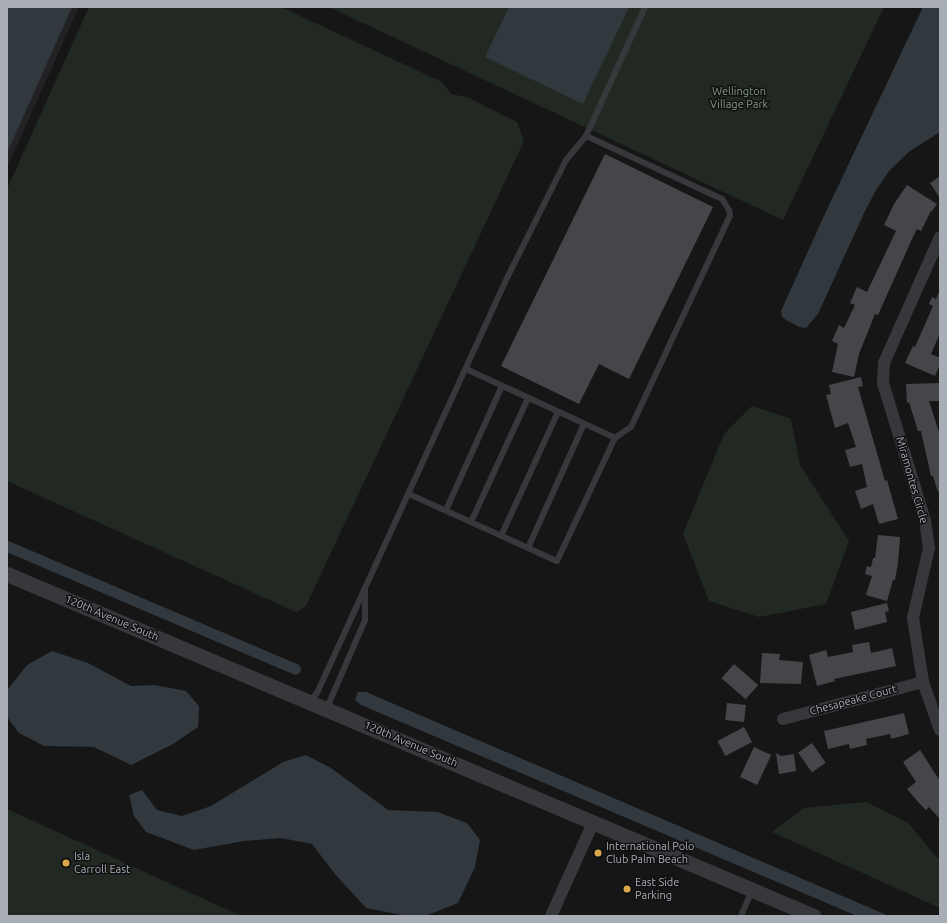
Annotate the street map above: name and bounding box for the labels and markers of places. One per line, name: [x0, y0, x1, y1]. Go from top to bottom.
place label: International Polo Club Palm Beach: [606, 840, 695, 866]
marker: International Polo Club Palm Beach: [593, 848, 603, 858]
place label: Isla Carroll East: [74, 850, 130, 876]
marker: Isla Carroll East: [61, 858, 71, 868]
place label: East Side Parking: [635, 876, 679, 902]
marker: East Side Parking: [622, 884, 632, 894]

